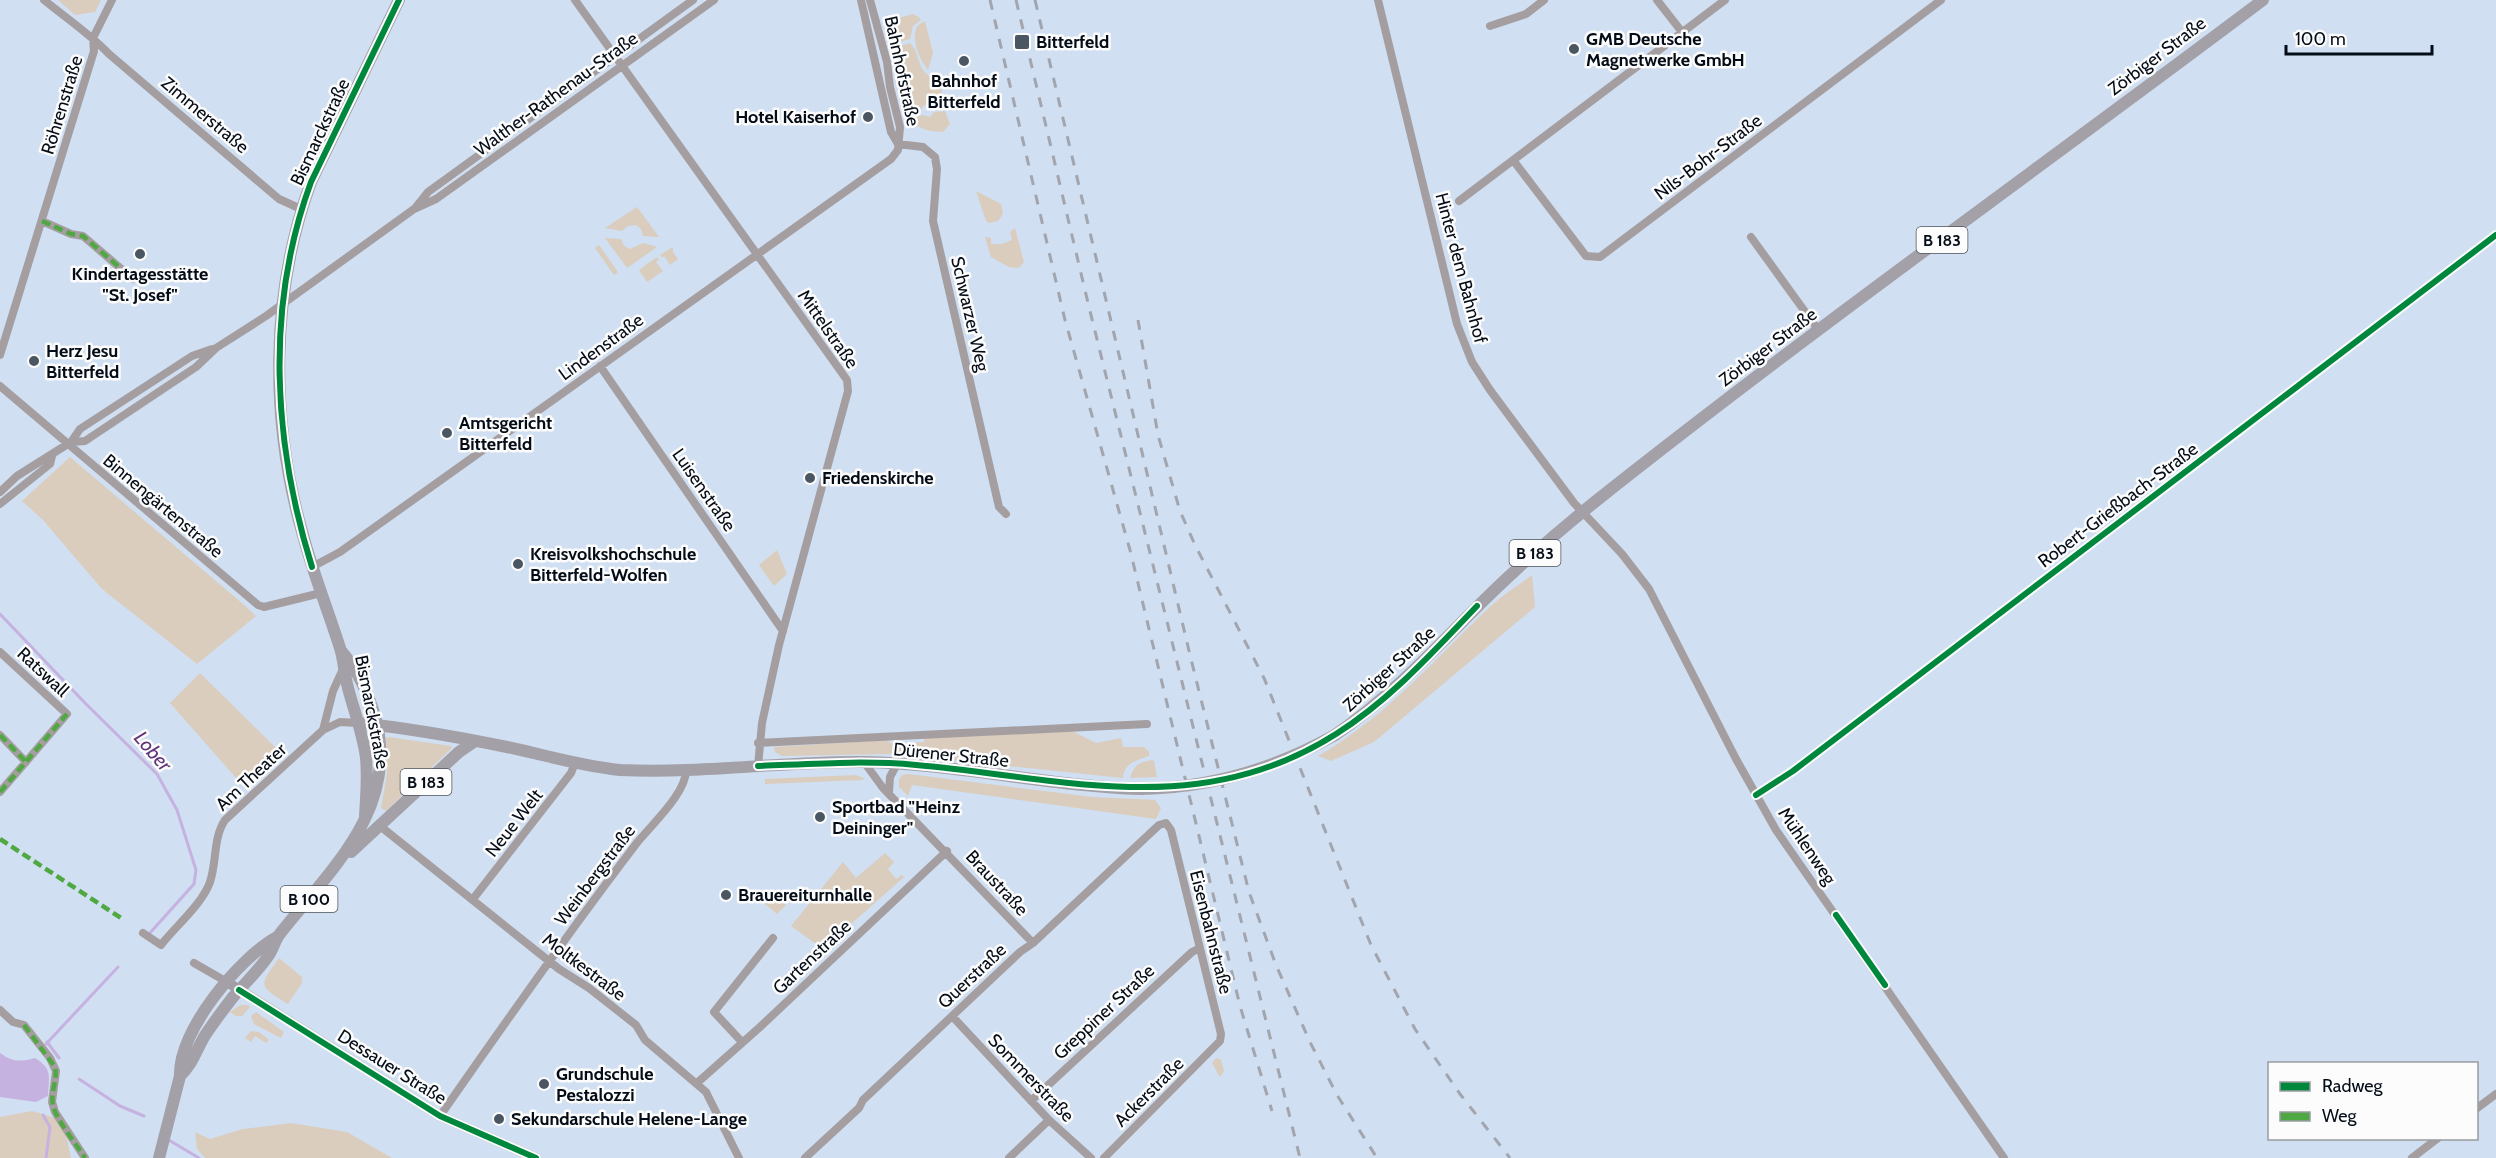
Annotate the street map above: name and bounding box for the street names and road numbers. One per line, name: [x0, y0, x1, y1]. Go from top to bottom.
street label: Zörbiger Straße: [2104, 12, 2210, 100]
street label: Bahnhofstraße: [880, 14, 924, 128]
street label: Walther-Rathenau-Straße: [470, 27, 642, 161]
street label: Röhrenstraße: [37, 53, 87, 157]
street label: Zimmerstraße: [157, 72, 253, 158]
street label: Bismarckstraße: [286, 75, 354, 189]
street label: Nils-Bohr-Straße: [1650, 109, 1766, 205]
street label: Hinter dem Bahnhof: [1430, 190, 1492, 346]
road number: B 183: [1916, 227, 1968, 253]
street label: Schwarzer Weg: [946, 254, 994, 375]
street label: Mittelstraße: [793, 285, 863, 373]
street label: Zörbiger Straße: [1715, 303, 1821, 391]
street label: Lindenstraße: [554, 309, 648, 385]
street label: Robert-Grießbach-Straße: [2034, 438, 2202, 572]
street label: Luisenstraße: [667, 444, 741, 536]
street label: Binnengärtenstraße: [99, 449, 227, 563]
road number: B 183: [1510, 540, 1561, 566]
street label: Zörbiger Straße: [1338, 622, 1440, 716]
street label: Ratswall: [13, 643, 74, 702]
street label: Bismarckstraße: [350, 653, 394, 771]
street label: Am Theater: [211, 738, 291, 815]
street label: Dürener Straße: [892, 738, 1010, 772]
road number: B 183: [400, 769, 452, 795]
street label: Neue Welt: [481, 785, 547, 861]
street label: Mühlenweg: [1773, 803, 1841, 889]
street label: Weinbergstraße: [550, 820, 640, 930]
street label: Braustraße: [961, 846, 1033, 920]
street label: Eisenbahnstraße: [1185, 868, 1237, 996]
road number: B 100: [280, 886, 338, 912]
street label: Gartenstraße: [768, 915, 856, 999]
street label: Moltkestraße: [538, 929, 630, 1005]
street label: Querstraße: [933, 939, 1011, 1013]
street label: Greppiner Straße: [1049, 960, 1159, 1064]
street label: Dessauer Straße: [334, 1025, 450, 1109]
street label: Sommerstraße: [983, 1029, 1079, 1127]
street label: Ackerstraße: [1110, 1053, 1188, 1131]

